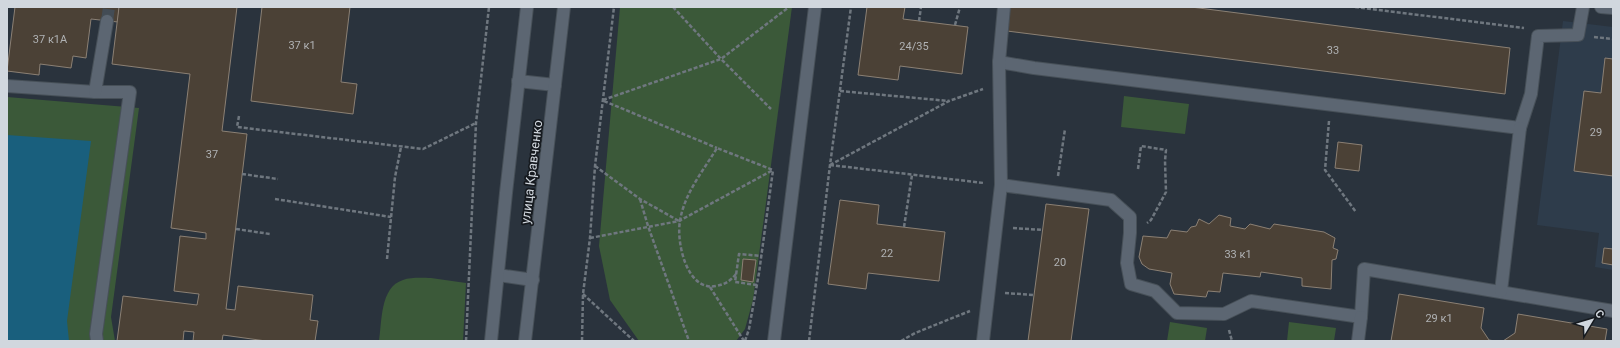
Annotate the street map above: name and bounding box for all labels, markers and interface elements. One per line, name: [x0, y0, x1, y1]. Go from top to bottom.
house number: 37 к1А: [33, 33, 68, 46]
house number: 37 к1: [288, 39, 316, 52]
house number: 24/35: [899, 40, 929, 53]
house number: 33: [1327, 44, 1339, 57]
street label: улица Кравченко: [518, 119, 545, 225]
house number: 29: [1590, 126, 1602, 139]
house number: 37: [206, 148, 218, 161]
house number: 22: [881, 247, 893, 260]
house number: 33 к1: [1224, 248, 1252, 261]
house number: 20: [1054, 256, 1066, 269]
north arrow: [1572, 300, 1612, 340]
text: С: [1592, 307, 1607, 321]
house number: 29 к1: [1425, 312, 1453, 325]

